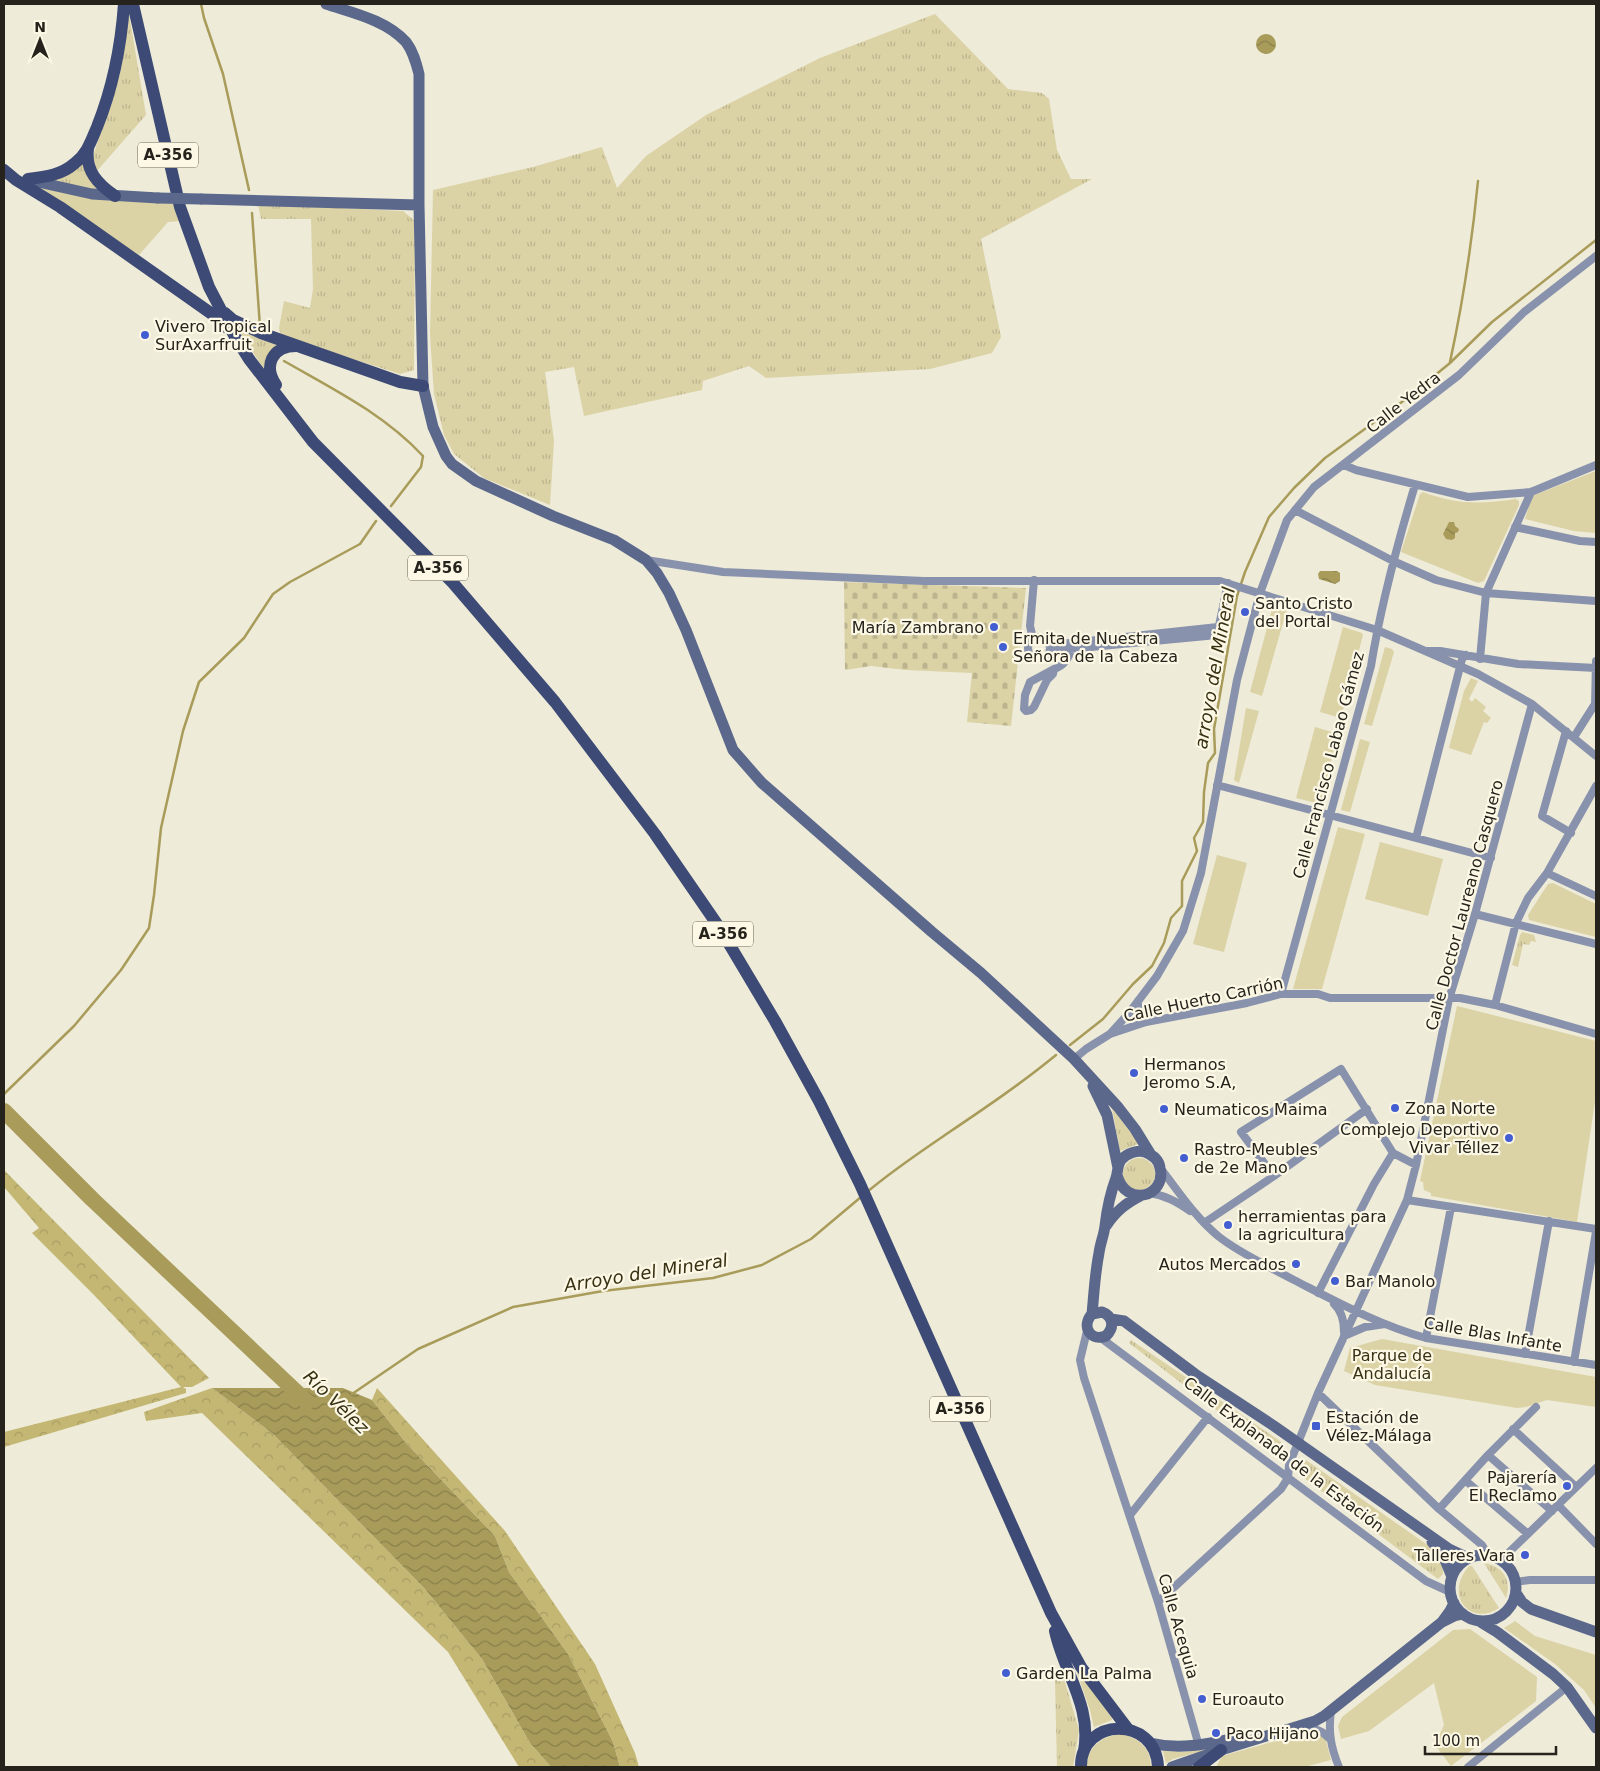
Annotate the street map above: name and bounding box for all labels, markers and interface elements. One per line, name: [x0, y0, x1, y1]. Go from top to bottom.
north arrow: [15, 15, 65, 65]
text: N: [34, 19, 46, 35]
road number: A-356: [138, 142, 198, 168]
place label: Vivero Tropical SurAxarfruit: [155, 317, 272, 354]
marker: Vivero Tropical SurAxarfruit: [139, 329, 151, 341]
street label: Calle Yedra: [1362, 368, 1444, 437]
road number: A-356: [408, 556, 468, 580]
water label: arroyo del Mineral: [1190, 585, 1239, 750]
place label: Santo Cristo del Portal: [1255, 594, 1353, 631]
marker: Santo Cristo del Portal: [1239, 606, 1251, 618]
place label: María Zambrano: [852, 618, 984, 637]
marker: María Zambrano: [988, 621, 1000, 633]
place label: Ermita de Nuestra Señora de la Cabeza: [1013, 629, 1178, 666]
marker: Ermita de Nuestra Señora de la Cabeza: [997, 641, 1009, 653]
street label: Calle Francisco Labao Gámez: [1289, 650, 1368, 881]
street label: Calle Doctor Laureano Casquero: [1422, 778, 1507, 1033]
road number: A-356: [693, 922, 753, 946]
street label: Calle Huerto Carrión: [1122, 973, 1285, 1026]
place label: Hermanos Jeromo S.A,: [1143, 1055, 1236, 1092]
marker: Hermanos Jeromo S.A,: [1128, 1067, 1140, 1079]
place label: Zona Norte: [1405, 1099, 1495, 1118]
place label: Neumaticos Maima: [1174, 1100, 1328, 1119]
marker: Zona Norte: [1389, 1102, 1401, 1114]
marker: Neumaticos Maima: [1158, 1103, 1170, 1115]
place label: Complejo Deportivo Vivar Téllez: [1340, 1120, 1499, 1157]
marker: Complejo Deportivo Vivar Téllez: [1503, 1132, 1515, 1144]
place label: Rastro-Meubles de 2e Mano: [1194, 1140, 1318, 1177]
marker: Rastro-Meubles de 2e Mano: [1178, 1152, 1190, 1164]
place label: herramientas para la agricultura: [1238, 1207, 1387, 1244]
marker: herramientas para la agricultura: [1222, 1219, 1234, 1231]
water label: Arroyo del Mineral: [562, 1249, 729, 1296]
place label: Autos Mercados: [1159, 1255, 1286, 1274]
marker: Autos Mercados: [1290, 1258, 1302, 1270]
place label: Bar Manolo: [1345, 1272, 1435, 1291]
marker: Bar Manolo: [1329, 1275, 1341, 1287]
street label: Calle Blas Infante: [1422, 1313, 1563, 1356]
park label: Parque de Andalucía: [1352, 1346, 1432, 1383]
water label: Río Vélez: [300, 1366, 374, 1438]
street label: Calle Explanada de la Estación: [1180, 1373, 1388, 1536]
road number: A-356: [930, 1396, 990, 1422]
place label: Estación de Vélez-Málaga: [1326, 1408, 1432, 1445]
marker: Estación de Vélez-Málaga: [1310, 1420, 1322, 1432]
place label: Pajarería El Reclamo: [1469, 1468, 1557, 1505]
marker: Pajarería El Reclamo: [1561, 1480, 1573, 1492]
place label: Talleres Vara: [1413, 1546, 1515, 1565]
marker: Talleres Vara: [1519, 1549, 1531, 1561]
street label: Calle Acequia: [1154, 1571, 1203, 1681]
place label: Garden La Palma: [1016, 1664, 1152, 1683]
marker: Garden La Palma: [1000, 1667, 1012, 1679]
place label: Euroauto: [1212, 1690, 1284, 1709]
marker: Euroauto: [1196, 1693, 1208, 1705]
place label: Paco Hijano: [1226, 1724, 1319, 1743]
scale bar: [1425, 1724, 1556, 1756]
marker: Paco Hijano: [1210, 1727, 1222, 1739]
text: 100 m: [1432, 1732, 1480, 1750]

